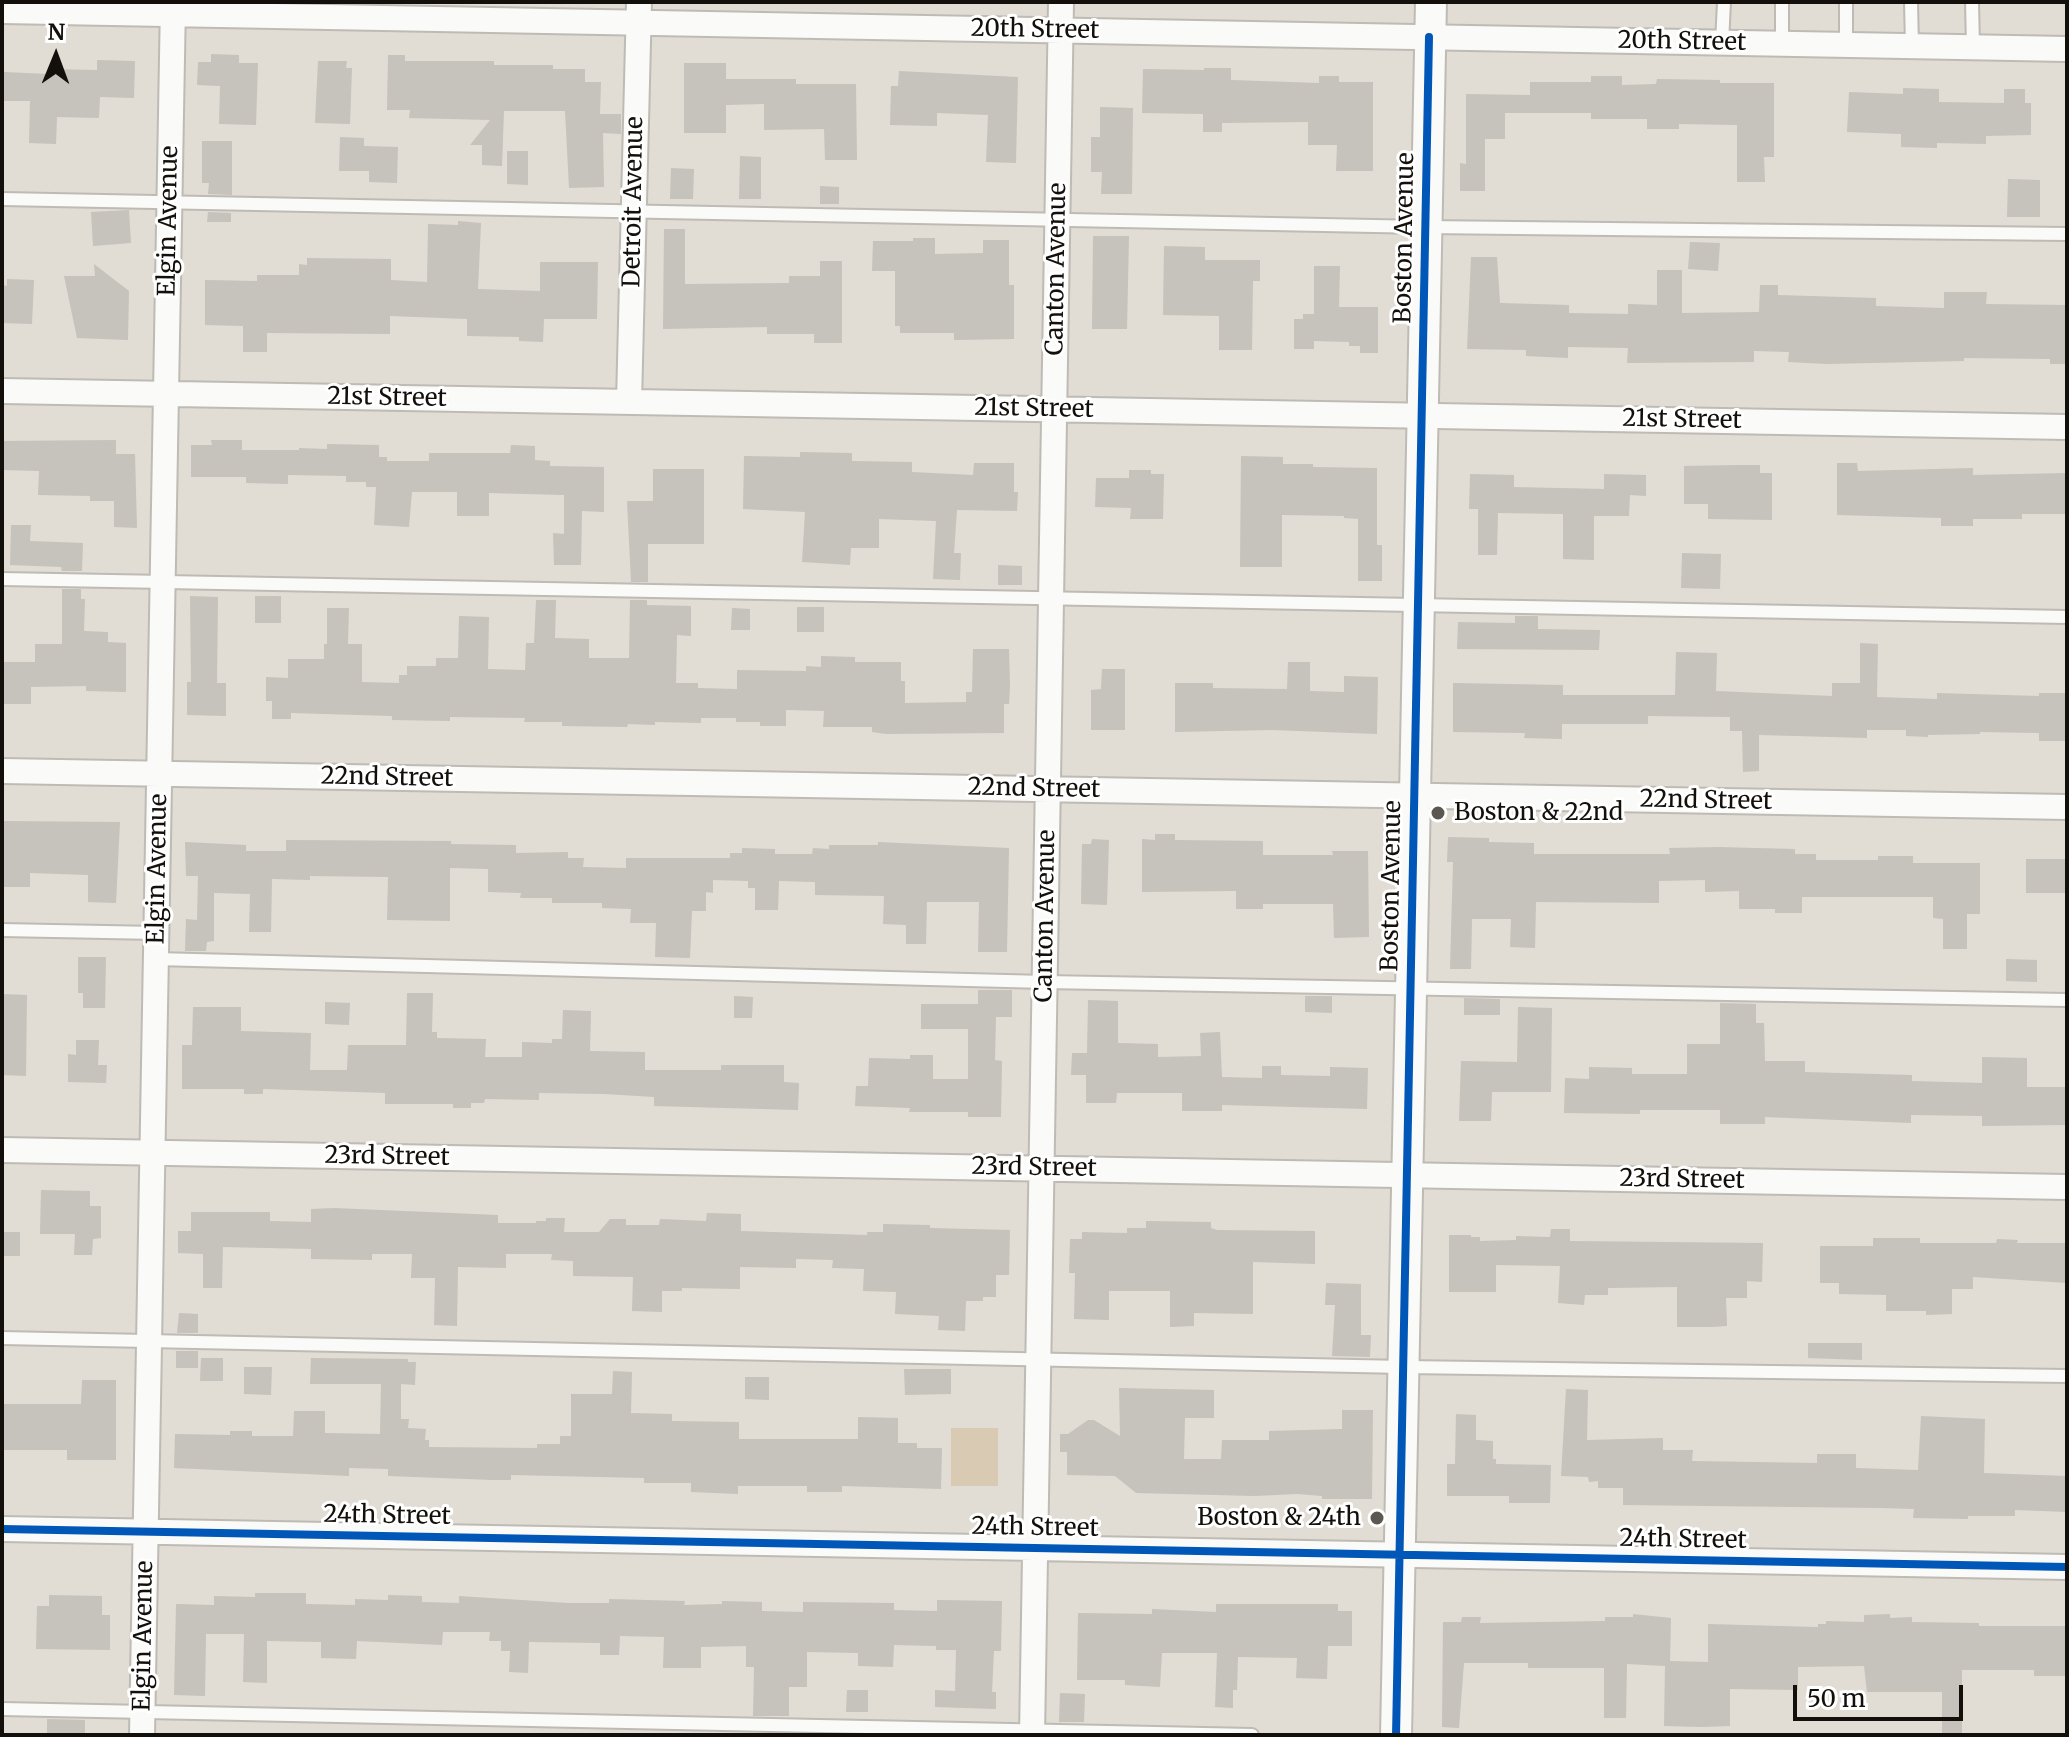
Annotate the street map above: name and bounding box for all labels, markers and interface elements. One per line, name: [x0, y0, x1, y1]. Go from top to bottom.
street label: 20th Street: [970, 14, 1100, 46]
north arrow: [16, 16, 96, 96]
text: N: [47, 18, 65, 46]
street label: 20th Street: [1617, 26, 1747, 58]
street label: Detroit Avenue: [618, 116, 650, 288]
street label: Elgin Avenue: [153, 145, 185, 297]
street label: Boston Avenue: [1389, 152, 1421, 324]
street label: Canton Avenue: [1041, 182, 1073, 356]
street label: 21st Street: [327, 383, 447, 413]
street label: 21st Street: [974, 394, 1094, 424]
street label: 21st Street: [1622, 405, 1742, 435]
street label: 22nd Street: [320, 762, 454, 794]
street label: 22nd Street: [967, 773, 1101, 805]
street label: 22nd Street: [1639, 785, 1773, 817]
street label: Elgin Avenue: [142, 793, 174, 945]
place label: Boston & 22nd: [1454, 799, 1623, 827]
street label: Boston Avenue: [1376, 800, 1408, 972]
marker: Boston & 22nd: [1429, 804, 1447, 822]
street label: Canton Avenue: [1030, 829, 1062, 1003]
street label: 23rd Street: [324, 1142, 450, 1172]
street label: 23rd Street: [971, 1153, 1097, 1183]
street label: 23rd Street: [1619, 1165, 1745, 1195]
street label: 24th Street: [323, 1500, 451, 1532]
place label: Boston & 24th: [1197, 1504, 1361, 1532]
marker: Boston & 24th: [1368, 1509, 1386, 1527]
street label: 24th Street: [971, 1512, 1099, 1544]
street label: 24th Street: [1619, 1524, 1747, 1556]
street label: Elgin Avenue: [128, 1560, 160, 1712]
scale bar: [1797, 1669, 1967, 1719]
text: 50 m: [1807, 1683, 1866, 1714]

